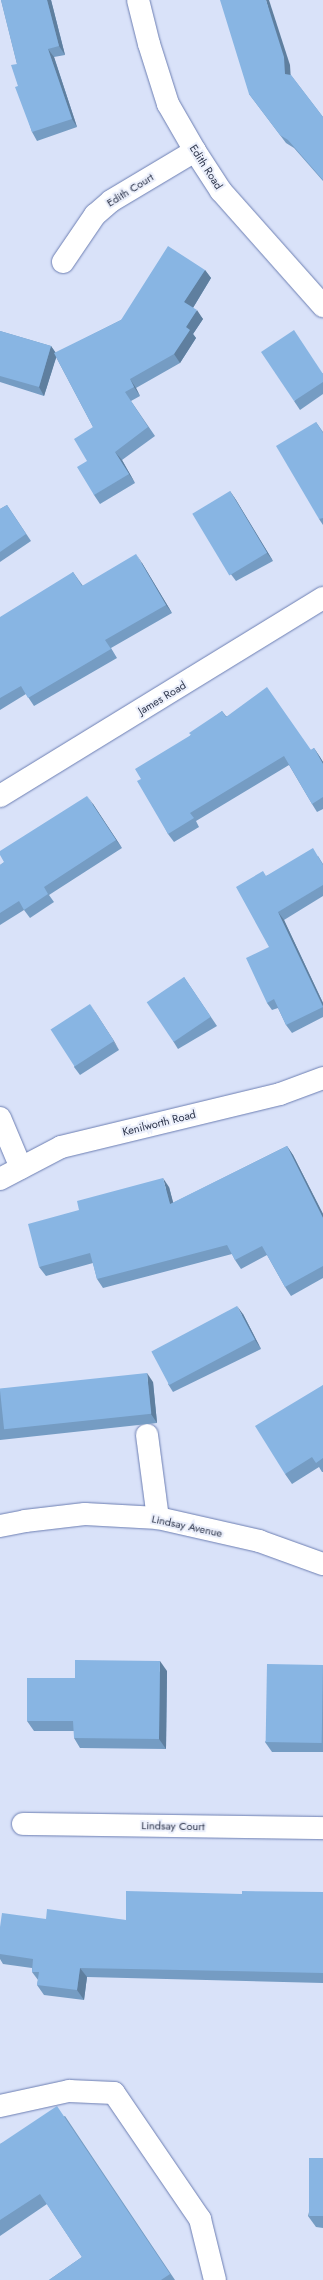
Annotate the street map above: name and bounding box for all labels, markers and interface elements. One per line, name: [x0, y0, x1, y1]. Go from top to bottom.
street label: Edith Road: [187, 142, 225, 192]
street label: Edith Court: [104, 170, 156, 210]
street label: James Road: [136, 679, 188, 717]
street label: Kenilworth Road: [121, 1107, 197, 1139]
street label: Lindsay Avenue: [150, 1512, 224, 1540]
street label: Lindsay Court: [141, 1819, 205, 1833]

